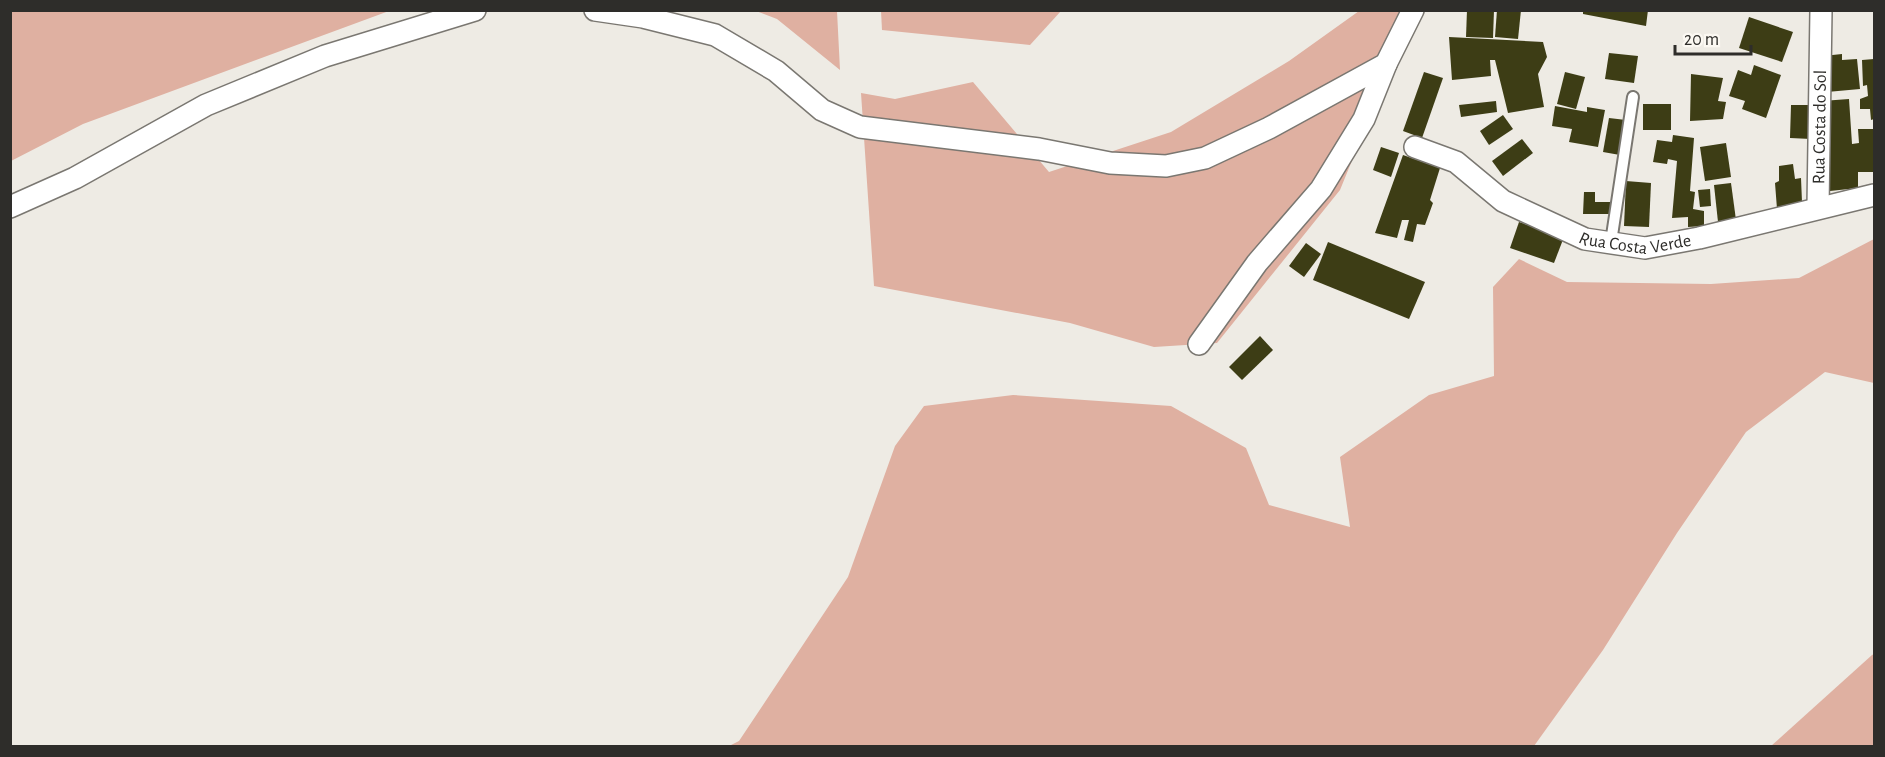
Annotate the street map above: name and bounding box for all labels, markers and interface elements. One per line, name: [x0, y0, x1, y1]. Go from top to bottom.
scale bar: [1675, 18, 1752, 56]
text: 20 m: [1684, 31, 1719, 49]
street label: Rua Costa do Sol: [1810, 70, 1830, 184]
street label: Rua Costa Verde: [1576, 229, 1693, 258]

